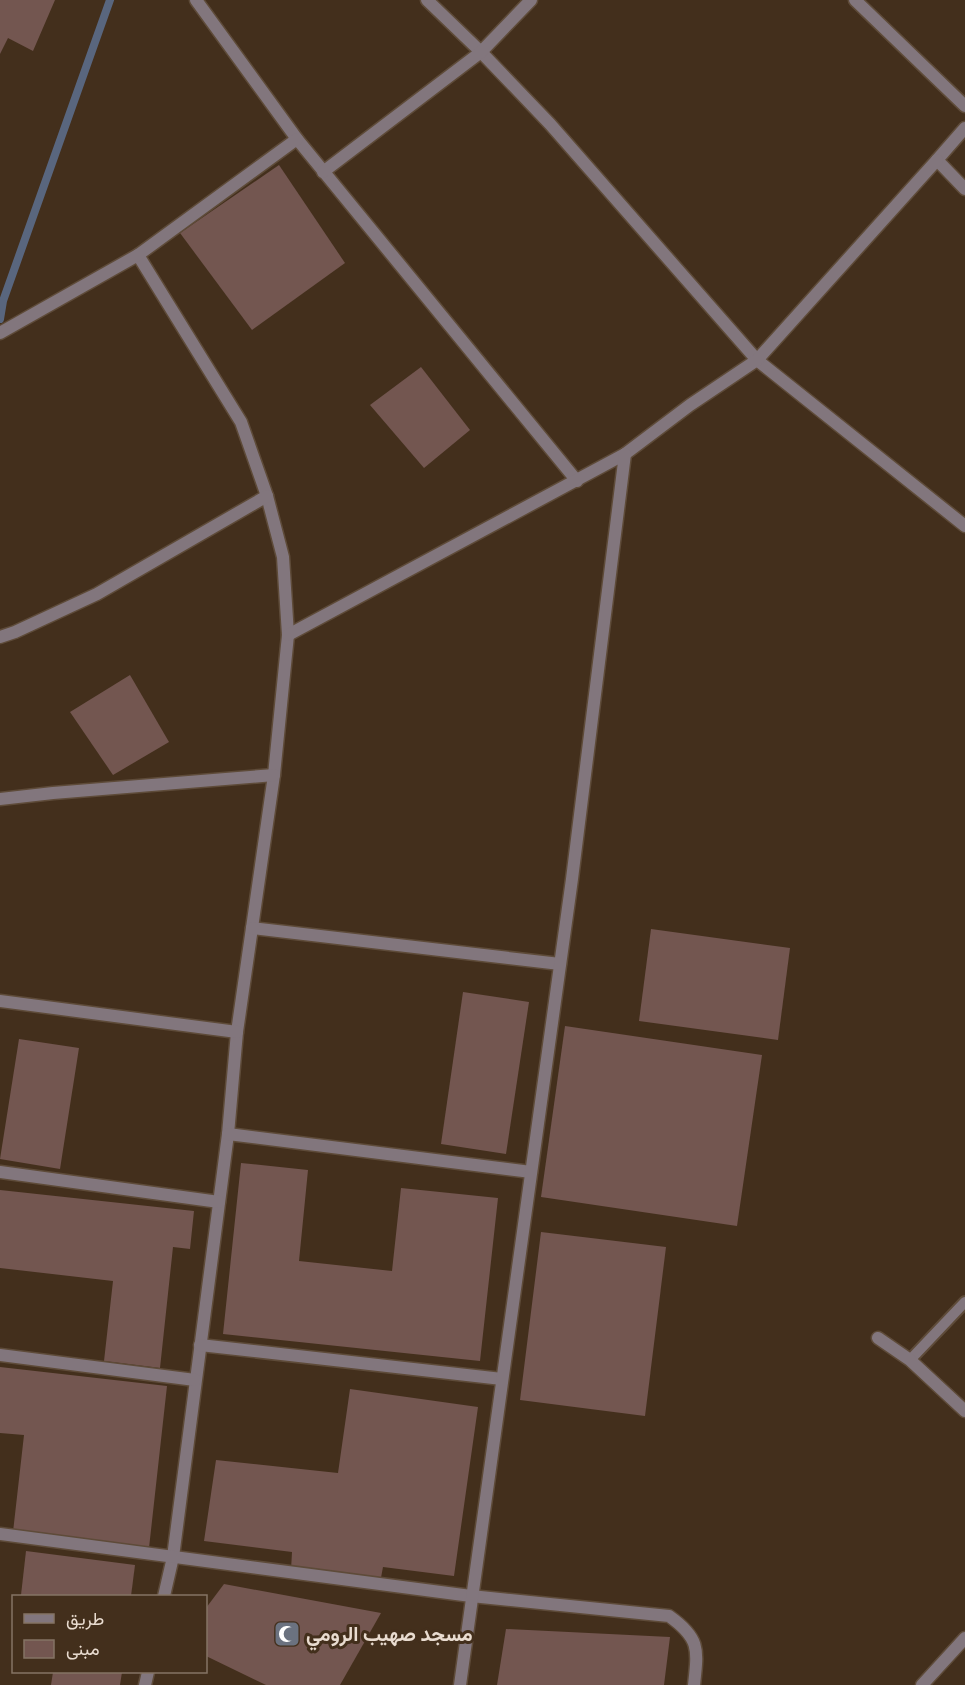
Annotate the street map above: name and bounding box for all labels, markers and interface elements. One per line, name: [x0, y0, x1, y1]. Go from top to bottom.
legend: [12, 1595, 207, 1673]
text: طريق: [66, 1608, 104, 1630]
mosque icon: مسجد صهيب الرومي: [272, 1619, 302, 1649]
place label: مسجد صهيب الرومي: [306, 1622, 473, 1651]
text: مبنى: [66, 1638, 100, 1660]

